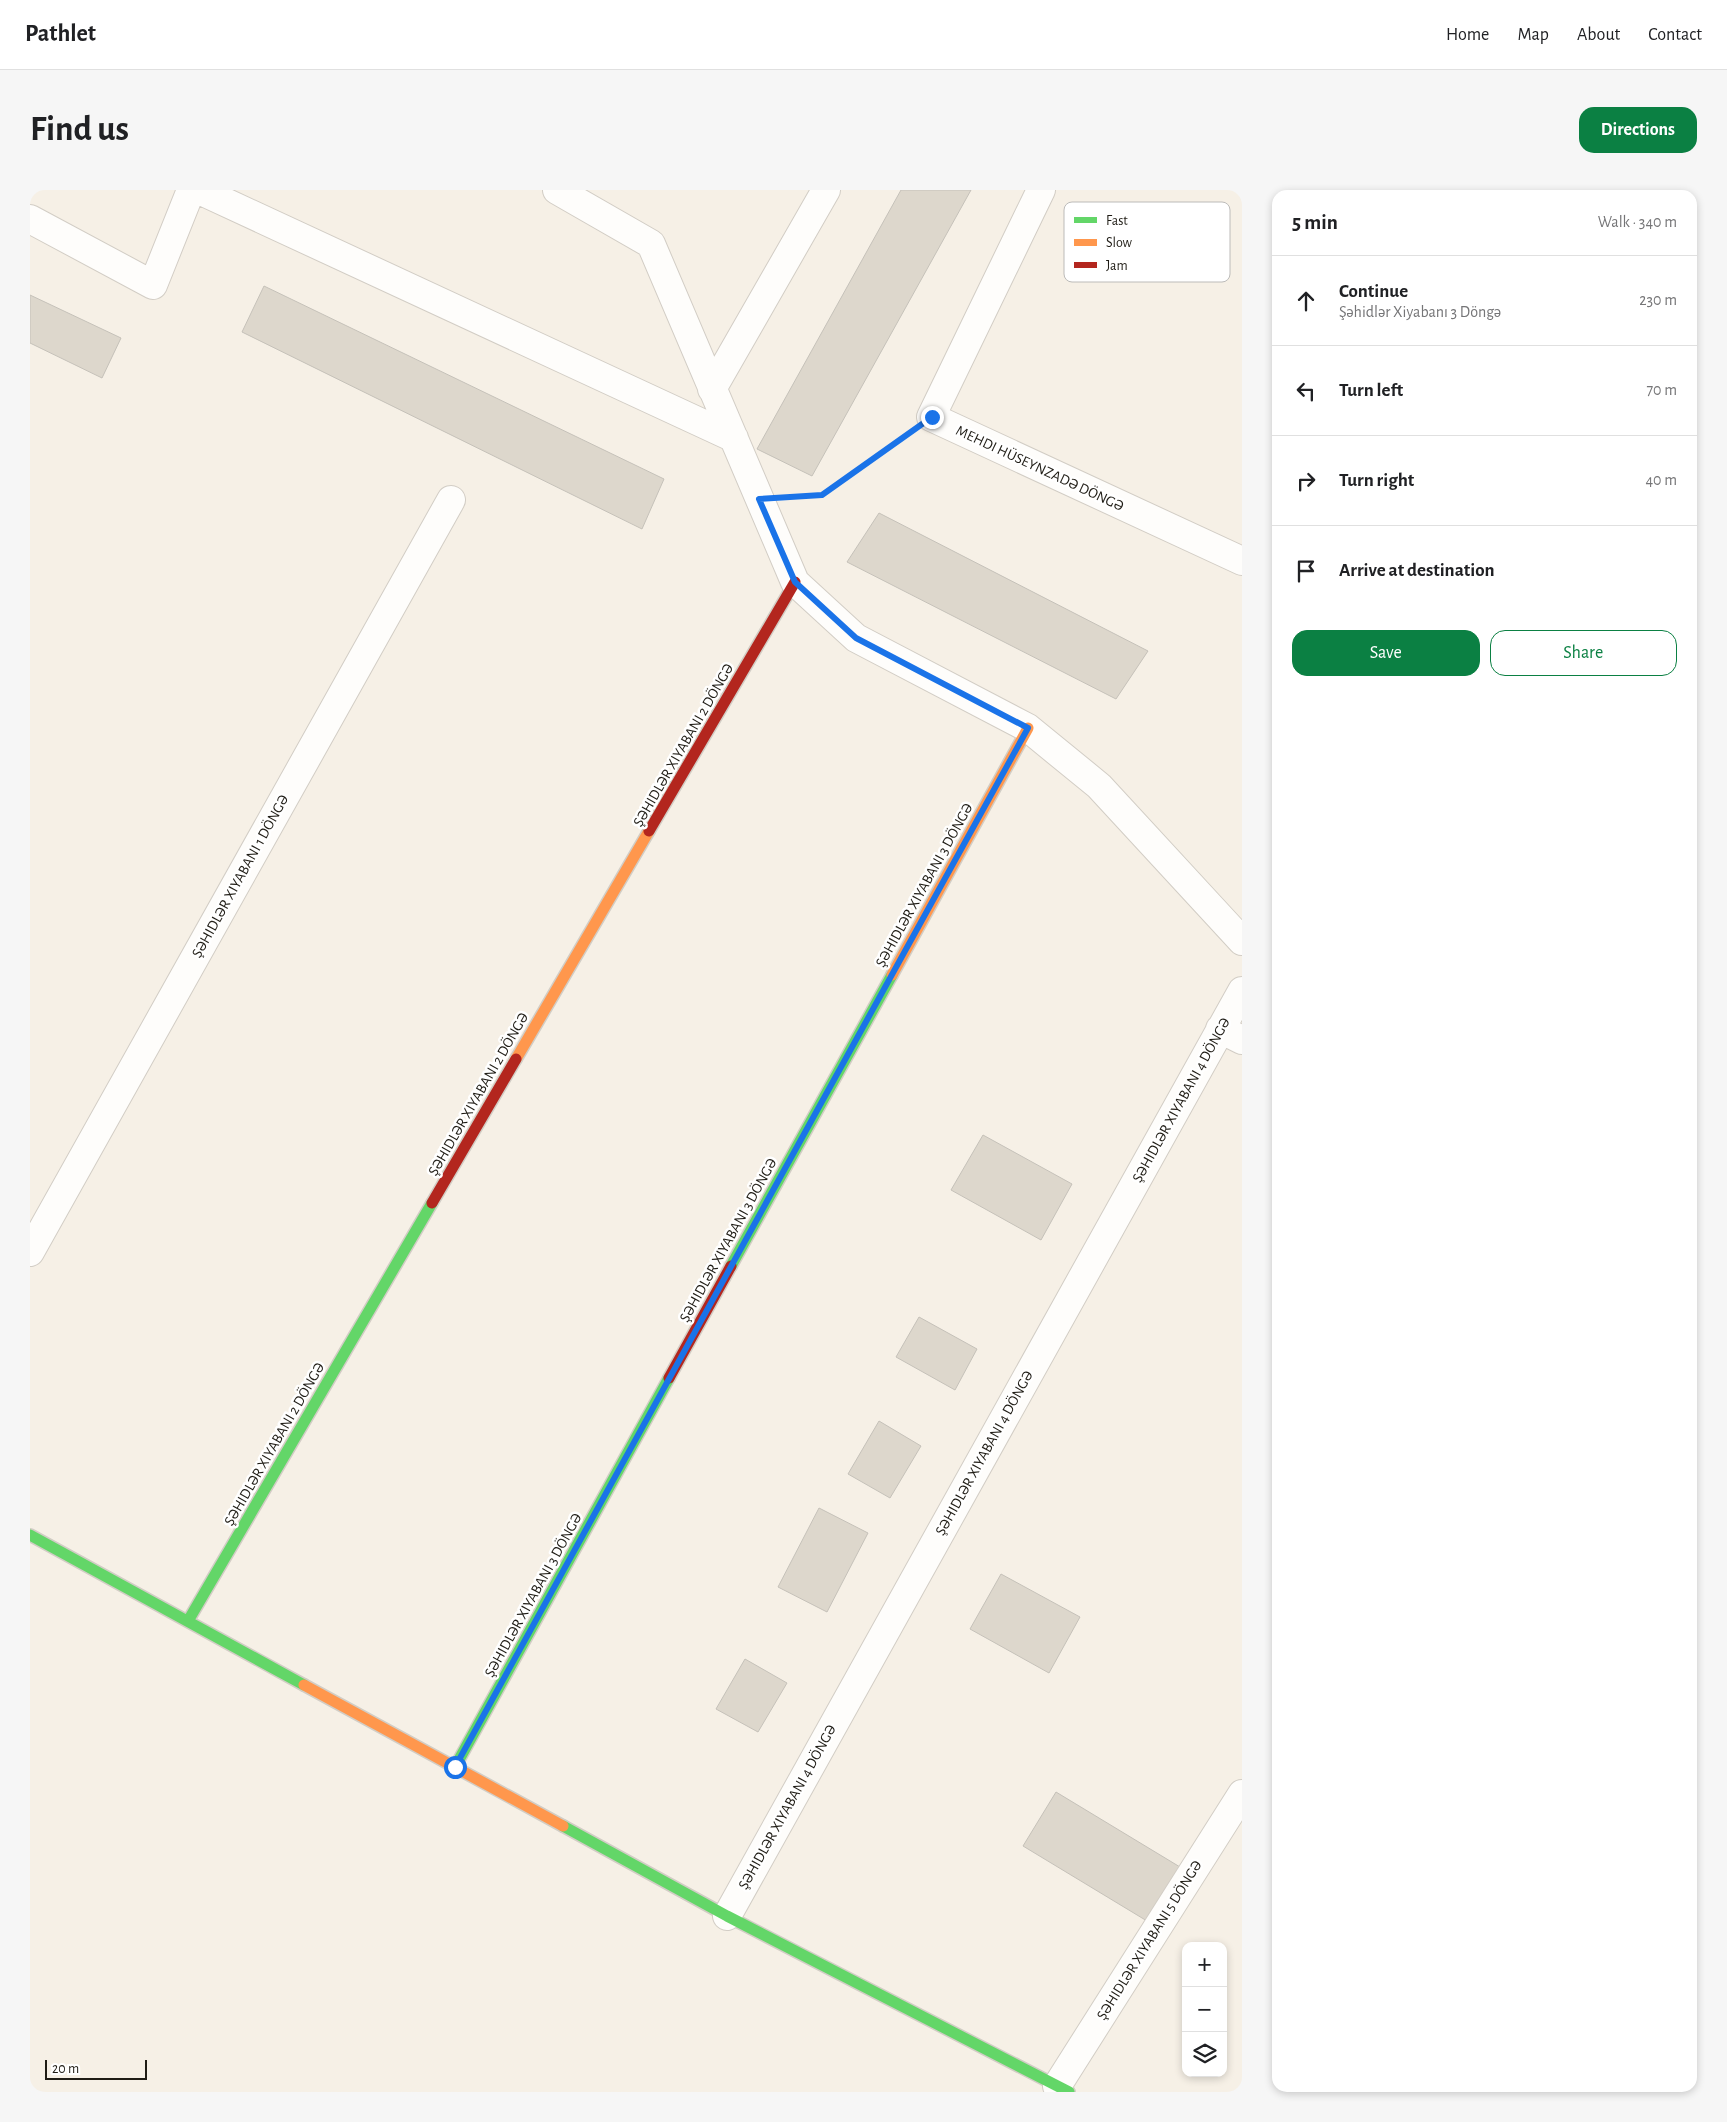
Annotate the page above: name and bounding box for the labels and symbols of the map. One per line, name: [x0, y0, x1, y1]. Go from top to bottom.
legend: [1064, 202, 1230, 282]
text: Fast: [1106, 214, 1128, 228]
text: Slow: [1106, 236, 1133, 250]
text: Jam: [1106, 259, 1128, 273]
route end: [921, 406, 944, 429]
street label: MEHDI HÜSEYNZADƏ DÖNGƏ: [954, 421, 1127, 514]
street label: ŞƏHIDLƏR XIYABANI 2 DÖNGƏ: [629, 660, 736, 829]
street label: ŞƏHIDLƏR XIYABANI 1 DÖNGƏ: [188, 791, 292, 960]
street label: ŞƏHIDLƏR XIYABANI 3 DÖNGƏ: [871, 800, 976, 970]
street label: ŞƏHIDLƏR XIYABANI 2 DÖNGƏ: [424, 1009, 531, 1178]
street label: ŞƏHIDLƏR XIYABANI 4 DÖNGƏ: [1128, 1014, 1233, 1185]
street label: ŞƏHIDLƏR XIYABANI 3 DÖNGƏ: [675, 1155, 780, 1325]
street label: ŞƏHIDLƏR XIYABANI 2 DÖNGƏ: [220, 1359, 327, 1528]
street label: ŞƏHIDLƏR XIYABANI 4 DÖNGƏ: [931, 1367, 1036, 1538]
street label: ŞƏHIDLƏR XIYABANI 3 DÖNGƏ: [480, 1510, 585, 1680]
street label: ŞƏHIDLƏR XIYABANI 4 DÖNGƏ: [734, 1721, 839, 1892]
route start: [444, 1756, 467, 1779]
street label: ŞƏHIDLƏR XIYABANI 5 DÖNGƏ: [1092, 1857, 1205, 2023]
scale bar: [45, 2057, 148, 2080]

